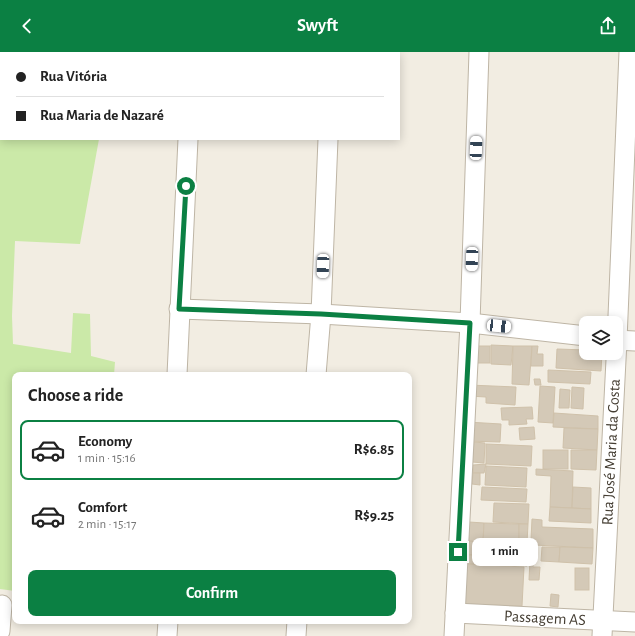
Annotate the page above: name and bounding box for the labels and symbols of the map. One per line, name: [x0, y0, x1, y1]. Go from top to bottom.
car: [470, 136, 482, 160]
route start: [177, 177, 195, 195]
car: [466, 247, 478, 271]
car: [317, 254, 329, 278]
car: [486, 319, 512, 333]
street label: Rua José Maria da Costa: [599, 378, 623, 526]
callout: 1 min: [472, 538, 538, 566]
route end: [449, 543, 467, 561]
street label: Passagem AS: [504, 608, 586, 628]

